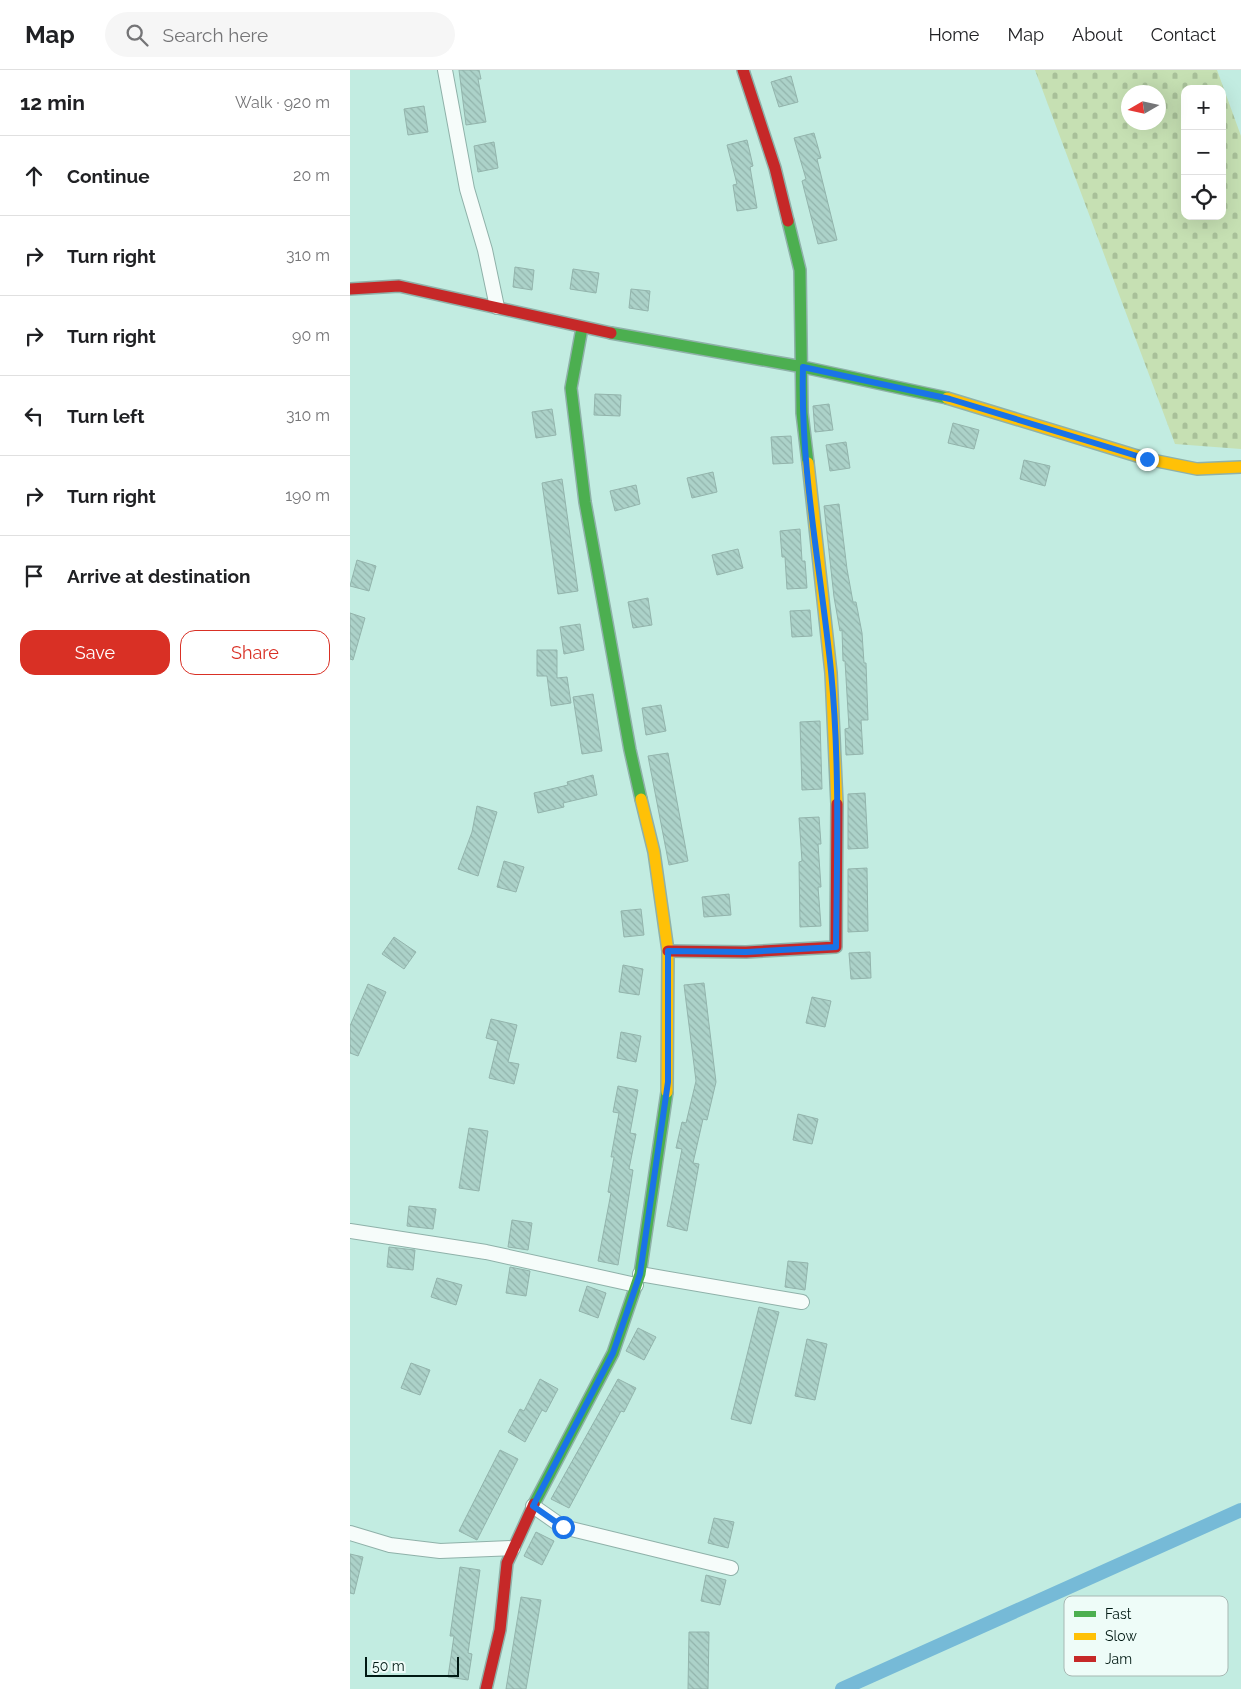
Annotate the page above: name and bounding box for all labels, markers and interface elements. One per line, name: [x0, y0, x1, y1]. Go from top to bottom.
search box: [105, 12, 455, 57]
text: Map: [25, 20, 75, 49]
icon: search: [123, 21, 151, 49]
text: Search here: [163, 24, 268, 46]
text: Home: [928, 24, 979, 45]
text: Map: [1007, 24, 1044, 45]
text: About: [1072, 24, 1123, 45]
text: Contact: [1151, 24, 1216, 45]
north arrow: [1121, 85, 1166, 130]
map controls: [1181, 85, 1226, 220]
button: +: [1181, 85, 1226, 130]
text: 12 min: [20, 90, 85, 115]
text: Walk · 920 m: [235, 93, 330, 112]
button: −: [1181, 130, 1226, 175]
icon: ahead: [20, 162, 48, 190]
text: Continue: [67, 165, 150, 187]
text: 20 m: [293, 166, 330, 185]
button: locate: [1181, 175, 1226, 220]
icon: right: [20, 242, 48, 270]
text: Turn right: [67, 245, 156, 267]
text: 310 m: [286, 246, 330, 265]
icon: right: [20, 322, 48, 350]
text: Turn right: [67, 325, 156, 347]
text: 90 m: [292, 326, 330, 345]
icon: left: [20, 402, 48, 430]
text: Turn left: [67, 405, 144, 427]
text: 310 m: [286, 406, 330, 425]
route end: [1136, 448, 1159, 471]
icon: right: [20, 482, 48, 510]
text: Turn right: [67, 485, 156, 507]
text: 190 m: [285, 486, 330, 505]
icon: arrive: [20, 562, 48, 590]
text: Arrive at destination: [67, 565, 251, 587]
button: Save: [20, 630, 170, 675]
button: Share: [180, 630, 330, 675]
route start: [552, 1516, 575, 1539]
legend: [1064, 1596, 1228, 1676]
text: Fast: [1105, 1606, 1132, 1622]
text: Slow: [1105, 1628, 1137, 1644]
text: Jam: [1105, 1651, 1132, 1667]
scale bar: [365, 1654, 459, 1677]
text: 50 m: [372, 1658, 405, 1674]

